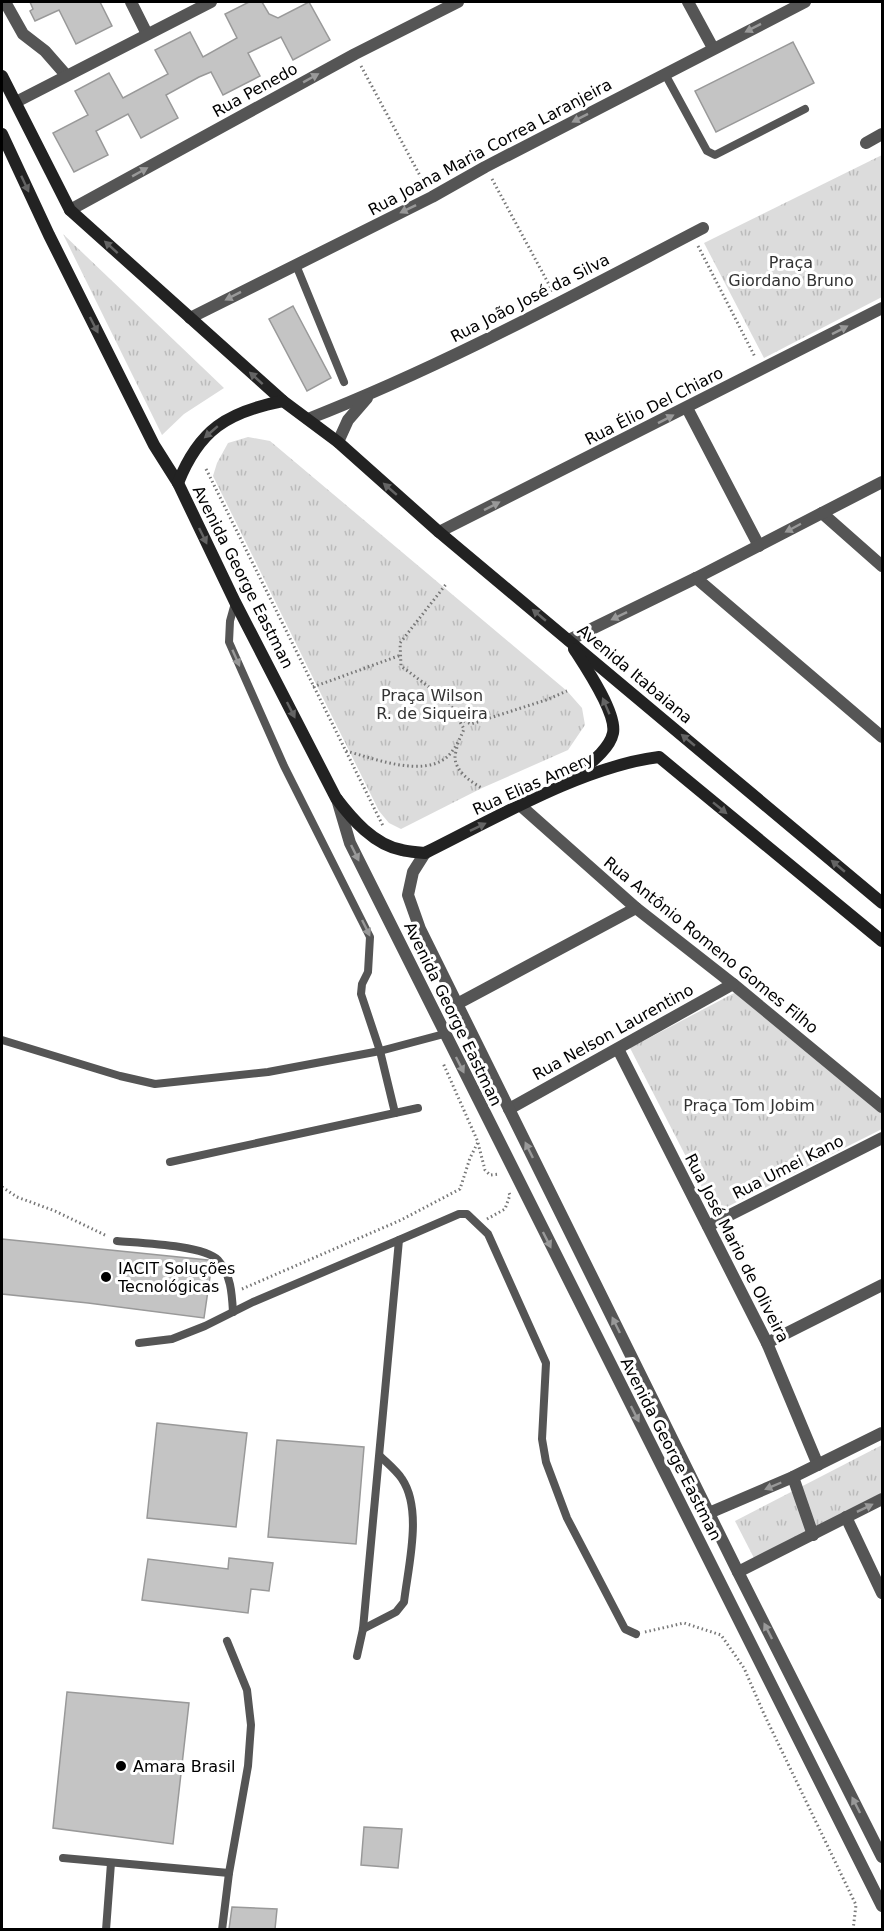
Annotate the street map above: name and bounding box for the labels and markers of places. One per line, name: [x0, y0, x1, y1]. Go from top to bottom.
place label: IACIT Soluções Tecnológicas: [117, 1259, 235, 1296]
marker: IACIT Soluções Tecnológicas: [99, 1270, 113, 1284]
place label: Amara Brasil: [133, 1757, 235, 1776]
marker: Amara Brasil: [114, 1759, 128, 1773]

